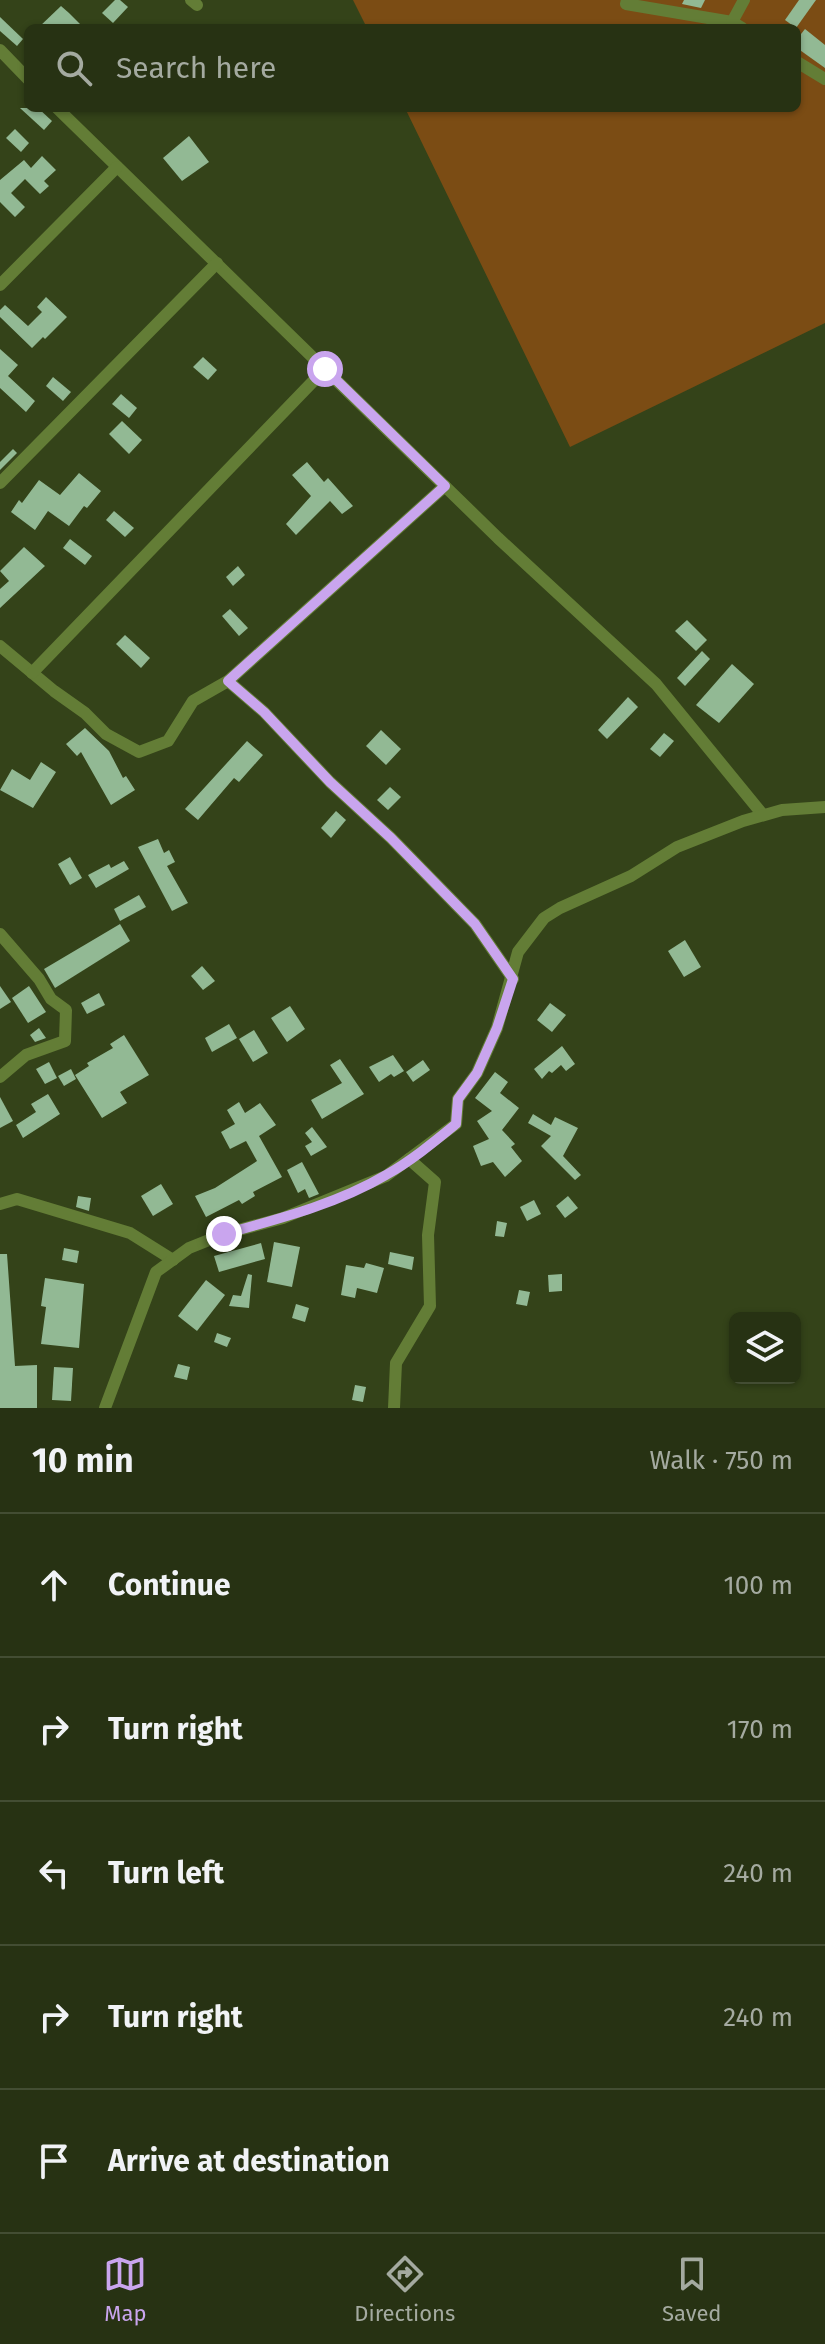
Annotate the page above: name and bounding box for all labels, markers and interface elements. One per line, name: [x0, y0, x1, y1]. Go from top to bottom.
search box: [24, 24, 801, 112]
icon: search: [52, 46, 96, 90]
text: Search here: [116, 50, 276, 86]
route start: [307, 351, 343, 387]
route end: [206, 1216, 242, 1252]
map controls: [729, 1312, 801, 1384]
button: layers: [729, 1312, 801, 1384]
text: 10 min: [32, 1440, 134, 1481]
text: Walk · 750 m: [650, 1445, 793, 1476]
icon: ahead: [32, 1563, 76, 1607]
text: Continue: [108, 1567, 231, 1603]
text: 100 m: [724, 1570, 793, 1601]
icon: right: [32, 1707, 76, 1751]
text: Turn right: [108, 1711, 243, 1747]
text: 170 m: [727, 1714, 793, 1745]
icon: left: [32, 1851, 76, 1895]
text: Turn left: [108, 1855, 224, 1891]
text: 240 m: [723, 1858, 793, 1889]
icon: right: [32, 1995, 76, 2039]
text: Turn right: [108, 1999, 243, 2035]
text: 240 m: [723, 2002, 793, 2033]
icon: arrive: [32, 2139, 76, 2183]
text: Arrive at destination: [108, 2143, 390, 2179]
tab: Map: [103, 2252, 147, 2327]
tab: Directions: [354, 2252, 455, 2327]
tab: Saved: [662, 2252, 722, 2327]

